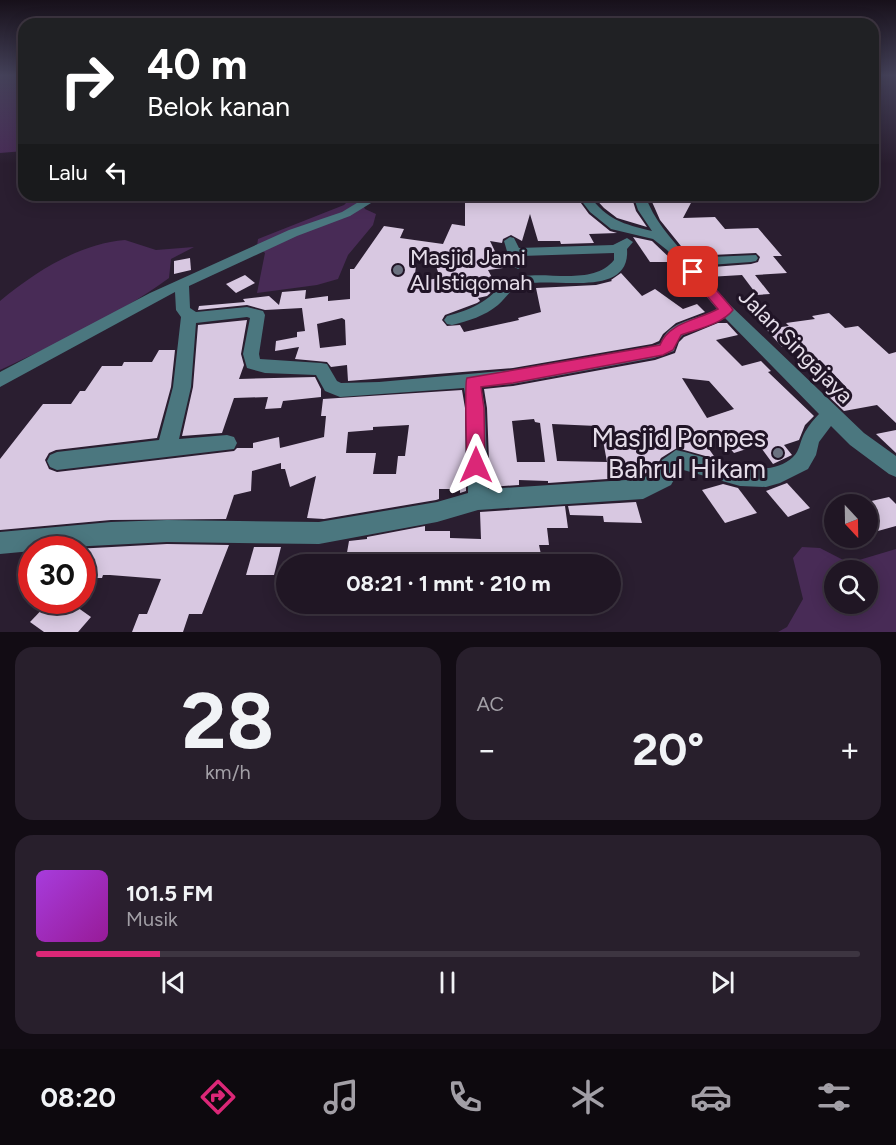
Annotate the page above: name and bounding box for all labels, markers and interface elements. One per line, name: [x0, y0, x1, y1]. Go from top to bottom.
text: 40 m: [147, 39, 247, 90]
icon: right: [48, 42, 126, 120]
text: Belok kanan: [147, 90, 290, 123]
icon: left: [100, 156, 133, 189]
text: Lalu: [48, 159, 88, 186]
place label: Masjid Jami Al Istiqomah: [410, 244, 533, 296]
pin: [667, 246, 718, 297]
icon: arrive: [676, 255, 709, 288]
marker: Masjid Jami Al Istiqomah: [391, 263, 405, 277]
street label: Jalan Singajaya: [733, 283, 859, 409]
place label: Masjid Ponpes Bahrul Hikam: [591, 421, 766, 485]
position arrow: [444, 433, 508, 497]
marker: Masjid Ponpes Bahrul Hikam: [771, 446, 785, 460]
north arrow: [824, 494, 878, 548]
map controls: [824, 494, 878, 614]
speed limit sign: 30: [18, 536, 96, 614]
button: search: [824, 560, 878, 614]
text: 08:21 · 1 mnt · 210 m: [346, 570, 551, 597]
text: 28: [181, 674, 274, 768]
text: AC: [477, 692, 504, 716]
text: 20°: [632, 722, 704, 776]
text: −: [477, 730, 497, 769]
text: +: [839, 730, 860, 769]
text: km/h: [205, 760, 251, 784]
text: 101.5 FM: [126, 880, 213, 907]
text: Musik: [126, 907, 178, 931]
icon: previous: [157, 966, 190, 999]
icon: pause: [431, 966, 464, 999]
icon: next: [706, 966, 739, 999]
icon: directions: [197, 1076, 239, 1118]
icon: music: [320, 1076, 362, 1118]
icon: phone: [444, 1076, 486, 1118]
icon: climate: [567, 1076, 609, 1118]
icon: car: [690, 1076, 732, 1118]
icon: filters: [813, 1076, 855, 1118]
text: 08:20: [41, 1081, 116, 1114]

